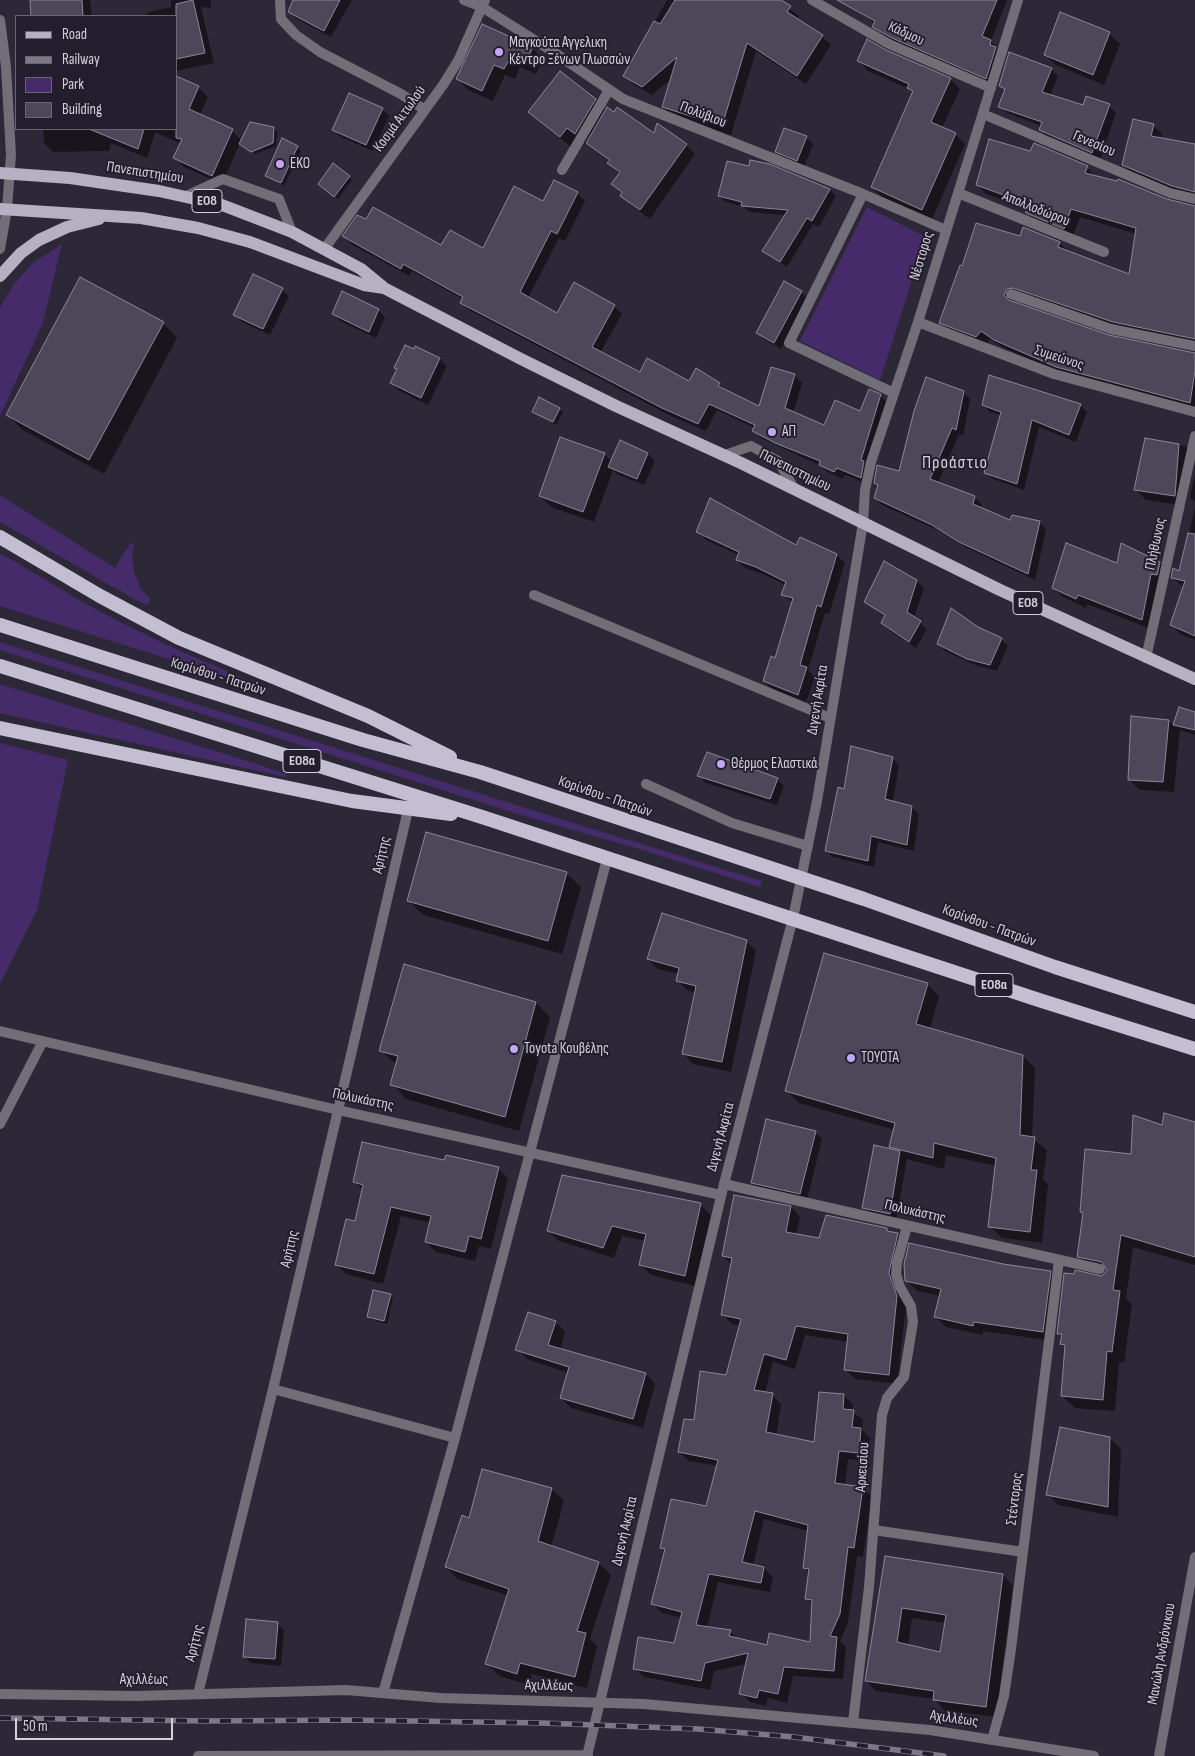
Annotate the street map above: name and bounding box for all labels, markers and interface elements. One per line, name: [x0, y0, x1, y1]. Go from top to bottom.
legend: [15, 15, 178, 130]
street label: Κάδμου: [885, 18, 927, 50]
text: Road: [62, 25, 87, 44]
place label: Μαγκούτα Αγγελικη Κέντρο Ξένων Γλωσσών: [509, 34, 630, 69]
marker: Μαγκούτα Αγγελικη Κέντρο Ξένων Γλωσσών: [493, 46, 505, 58]
text: Railway: [62, 50, 100, 69]
text: Park: [62, 75, 84, 94]
street label: Κοσμά Αιτωλού: [370, 82, 430, 156]
street label: Πολύβιου: [677, 98, 729, 132]
text: Building: [62, 100, 102, 119]
street label: Γενεσίου: [1070, 127, 1118, 161]
place label: EKO: [290, 155, 310, 173]
street label: Πανεπιστημίου: [105, 158, 185, 188]
marker: EKO: [274, 158, 286, 170]
street label: Απολλοδώρου: [1000, 187, 1072, 231]
road number: ΕΟ8: [192, 190, 222, 212]
street label: Νέστορος: [906, 229, 938, 283]
street label: Συμεώνος: [1032, 342, 1086, 374]
place label: ΑΠ: [782, 423, 796, 441]
marker: ΑΠ: [766, 426, 778, 438]
street label: Πανεπιστημίου: [756, 446, 834, 496]
district label: Προάστιο: [921, 452, 989, 474]
street label: Πλήθωνος: [1142, 516, 1170, 572]
road number: ΕΟ8: [1013, 592, 1043, 614]
street label: Κορίνθου - Πατρών: [168, 654, 268, 700]
street label: Διγενή Ακρίτα: [804, 664, 832, 736]
road number: ΕΟ8α: [283, 749, 321, 772]
place label: Θέρμος Ελαστικά: [731, 755, 817, 773]
marker: Θέρμος Ελαστικά: [715, 758, 727, 770]
street label: Κορίνθου - Πατρών: [556, 773, 654, 821]
street label: Αρήτης: [369, 835, 395, 875]
street label: Κορίνθου - Πατρών: [940, 901, 1038, 951]
road number: ΕΟ8α: [975, 974, 1013, 996]
place label: Toyota Κουβέλης: [524, 1040, 609, 1058]
marker: Toyota Κουβέλης: [508, 1043, 520, 1055]
place label: TOYOTA: [861, 1049, 899, 1067]
marker: TOYOTA: [845, 1052, 857, 1064]
street label: Πολυκάστης: [331, 1085, 395, 1115]
street label: Διγενή Ακρίτα: [703, 1101, 739, 1173]
street label: Πολυκάστης: [883, 1196, 947, 1228]
street label: Αρήτης: [277, 1229, 303, 1269]
street label: Αρκεισίου: [852, 1442, 874, 1492]
street label: Στέντορος: [1003, 1472, 1027, 1526]
street label: Διγενή Ακρίτα: [608, 1495, 642, 1567]
street label: Μανώλη Ανδρόνικου: [1144, 1602, 1180, 1706]
street label: Αρήτης: [182, 1623, 208, 1663]
street label: Αχιλλέως: [120, 1671, 168, 1689]
street label: Αχιλλέως: [525, 1677, 573, 1695]
street label: Αχιλλέως: [929, 1707, 979, 1731]
scale bar: [18, 1708, 175, 1740]
text: 50 m: [23, 1717, 48, 1736]

